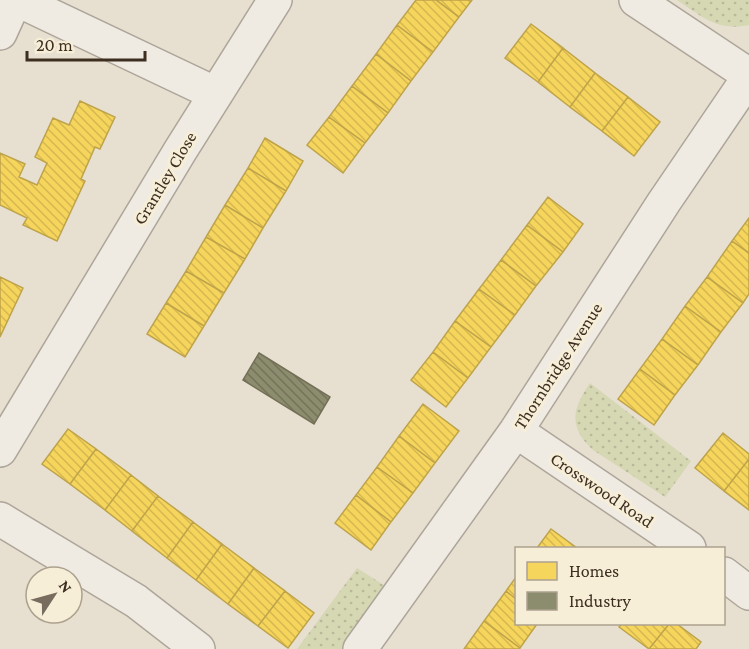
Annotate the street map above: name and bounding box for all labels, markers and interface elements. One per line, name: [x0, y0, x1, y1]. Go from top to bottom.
scale bar: [27, 24, 146, 62]
text: 20 m: [36, 35, 73, 55]
street label: Grantley Close: [129, 128, 201, 228]
street label: Thornbridge Avenue: [510, 299, 607, 433]
street label: Crosswood Road: [547, 448, 658, 532]
legend: [515, 547, 725, 625]
text: Homes: [569, 561, 619, 581]
north arrow: [24, 565, 84, 625]
text: N: [56, 577, 76, 596]
text: Industry: [569, 591, 632, 611]

